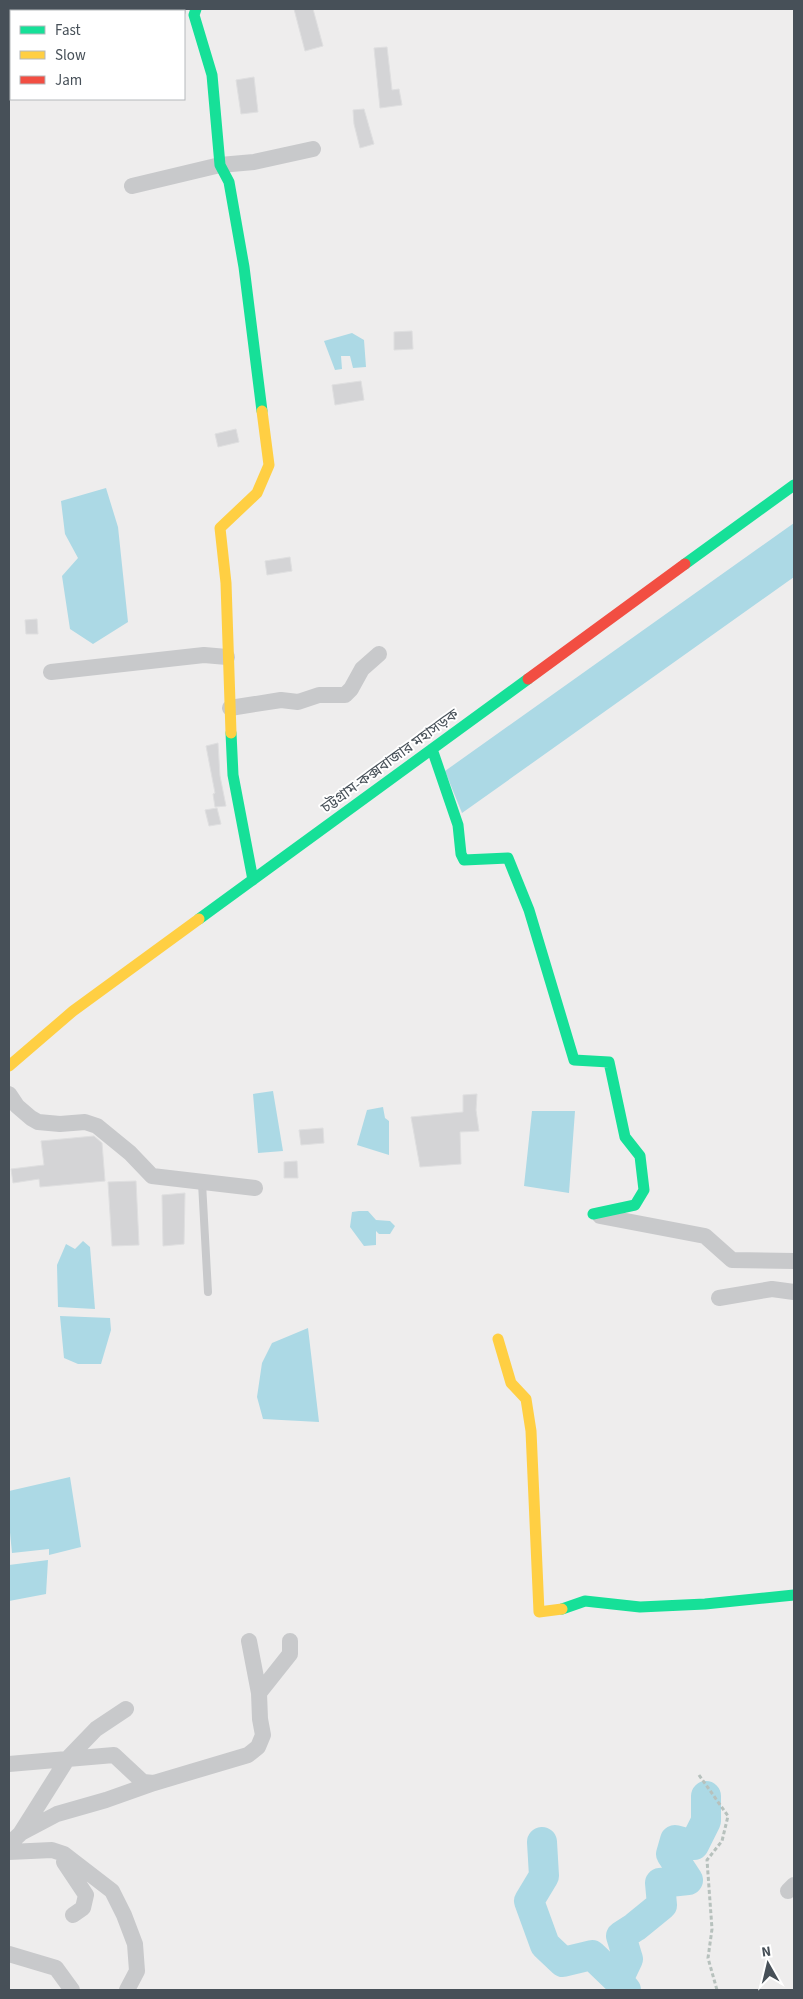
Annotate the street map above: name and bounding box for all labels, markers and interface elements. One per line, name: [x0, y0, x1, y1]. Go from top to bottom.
legend: [10, 10, 185, 100]
text: Fast: [55, 20, 81, 41]
text: Slow: [55, 45, 86, 66]
text: Jam: [55, 70, 82, 91]
street label: চট্টগ্রাম-কক্সবাজার মহাসড়ক: [316, 703, 464, 819]
north arrow: [743, 1939, 793, 1989]
text: N: [760, 1942, 772, 1963]

